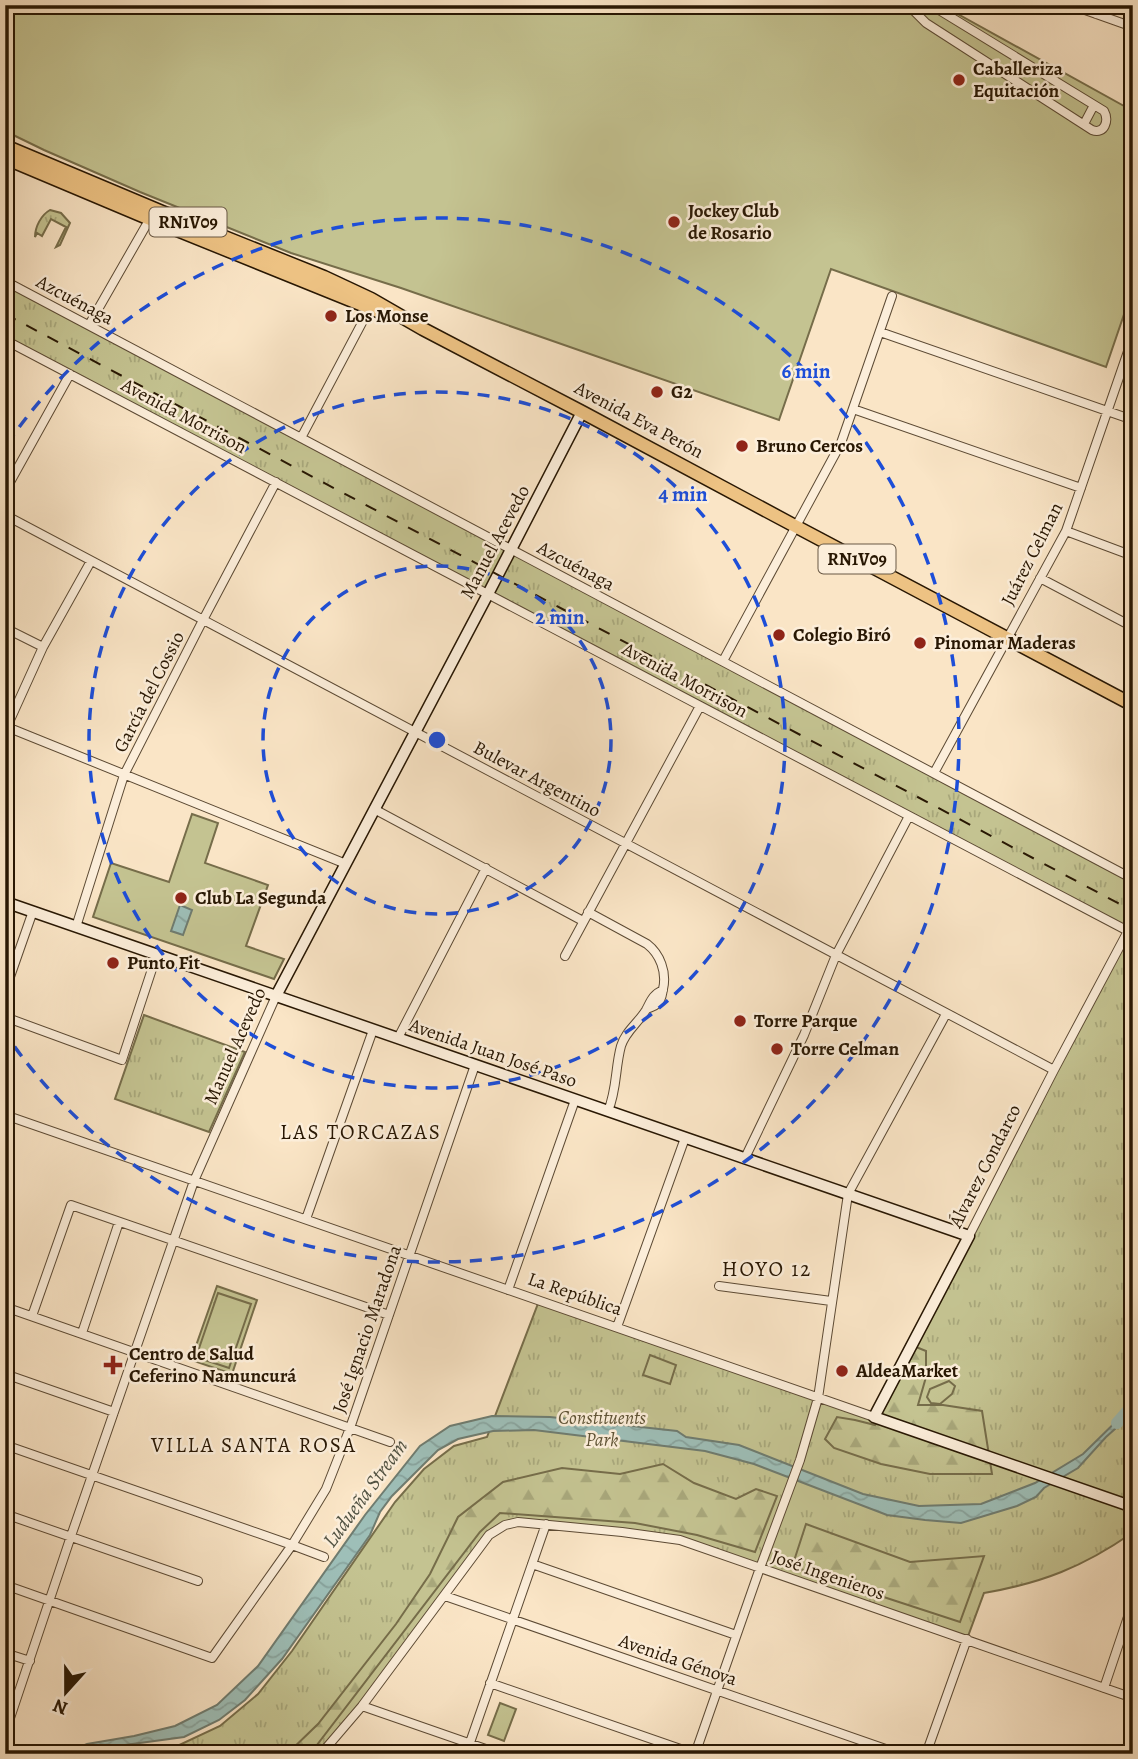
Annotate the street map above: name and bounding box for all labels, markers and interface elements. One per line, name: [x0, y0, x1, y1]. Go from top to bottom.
place label: Caballeriza Equitación: [973, 56, 1064, 104]
marker: Caballeriza Equitación: [951, 72, 967, 88]
place label: Jockey Club de Rosario: [688, 198, 779, 246]
road number: RN1V09: [150, 208, 227, 236]
marker: Jockey Club de Rosario: [666, 214, 682, 230]
street label: Azcuénaga: [31, 268, 118, 331]
place label: Los Monse: [345, 303, 429, 329]
marker: Los Monse: [323, 308, 339, 324]
text: 6 min: [782, 357, 831, 385]
street label: Avenida Morrison: [116, 372, 251, 460]
street label: Avenida Eva Perón: [569, 375, 708, 465]
place label: G2: [671, 379, 693, 405]
marker: G2: [649, 384, 665, 400]
place label: Bruno Cercos: [756, 433, 863, 459]
marker: Bruno Cercos: [734, 438, 750, 454]
street label: Manuel Acevedo: [454, 480, 536, 604]
text: 4 min: [658, 480, 708, 508]
street label: Juárez Celman: [995, 498, 1069, 610]
street label: Azcuénaga: [532, 534, 619, 597]
road number: RN1V09: [818, 544, 896, 574]
text: 2 min: [535, 603, 585, 631]
place label: Colegio Biró: [793, 622, 891, 648]
street label: García del Cossio: [107, 627, 191, 757]
marker: Colegio Biró: [771, 627, 787, 643]
place label: Pinomar Maderas: [934, 630, 1076, 656]
marker: Pinomar Maderas: [912, 635, 928, 651]
street label: Avenida Morrison: [617, 636, 752, 724]
centre of rings: [425, 728, 449, 752]
street label: Bulevar Argentino: [469, 734, 605, 824]
place label: Club La Segunda: [195, 885, 327, 911]
marker: Club La Segunda: [173, 890, 189, 906]
place label: Punto Fit: [127, 950, 201, 976]
marker: Punto Fit: [105, 955, 121, 971]
street label: Manuel Acevedo: [198, 983, 272, 1109]
place label: Torre Parque: [754, 1008, 858, 1034]
street label: Avenida Juan José Paso: [405, 1012, 580, 1094]
marker: Torre Parque: [732, 1013, 748, 1029]
place label: Torre Celman: [791, 1036, 899, 1062]
marker: Torre Celman: [769, 1041, 785, 1057]
street label: Álvarez Condarco: [942, 1100, 1027, 1233]
district label: LAS TORCAZAS: [280, 1118, 442, 1146]
street label: José Ignacio Maradona: [326, 1241, 408, 1417]
district label: HOYO 12: [722, 1255, 812, 1283]
street label: La República: [524, 1266, 626, 1322]
place label: Centro de Salud Ceferino Namuncurá: [129, 1341, 297, 1389]
marker: Centro de Salud Ceferino Namuncurá: [103, 1355, 123, 1375]
place label: AldeaMarket: [855, 1358, 959, 1384]
marker: AldeaMarket: [834, 1363, 850, 1379]
park label: Constituents Park: [558, 1405, 646, 1453]
district label: VILLA SANTA ROSA: [150, 1431, 357, 1459]
water label: Ludueña Stream: [316, 1433, 414, 1553]
street label: José Ingenieros: [768, 1543, 888, 1607]
street label: Avenida Génova: [615, 1627, 741, 1692]
north arrow: [32, 1658, 102, 1728]
text: N: [49, 1692, 71, 1722]

